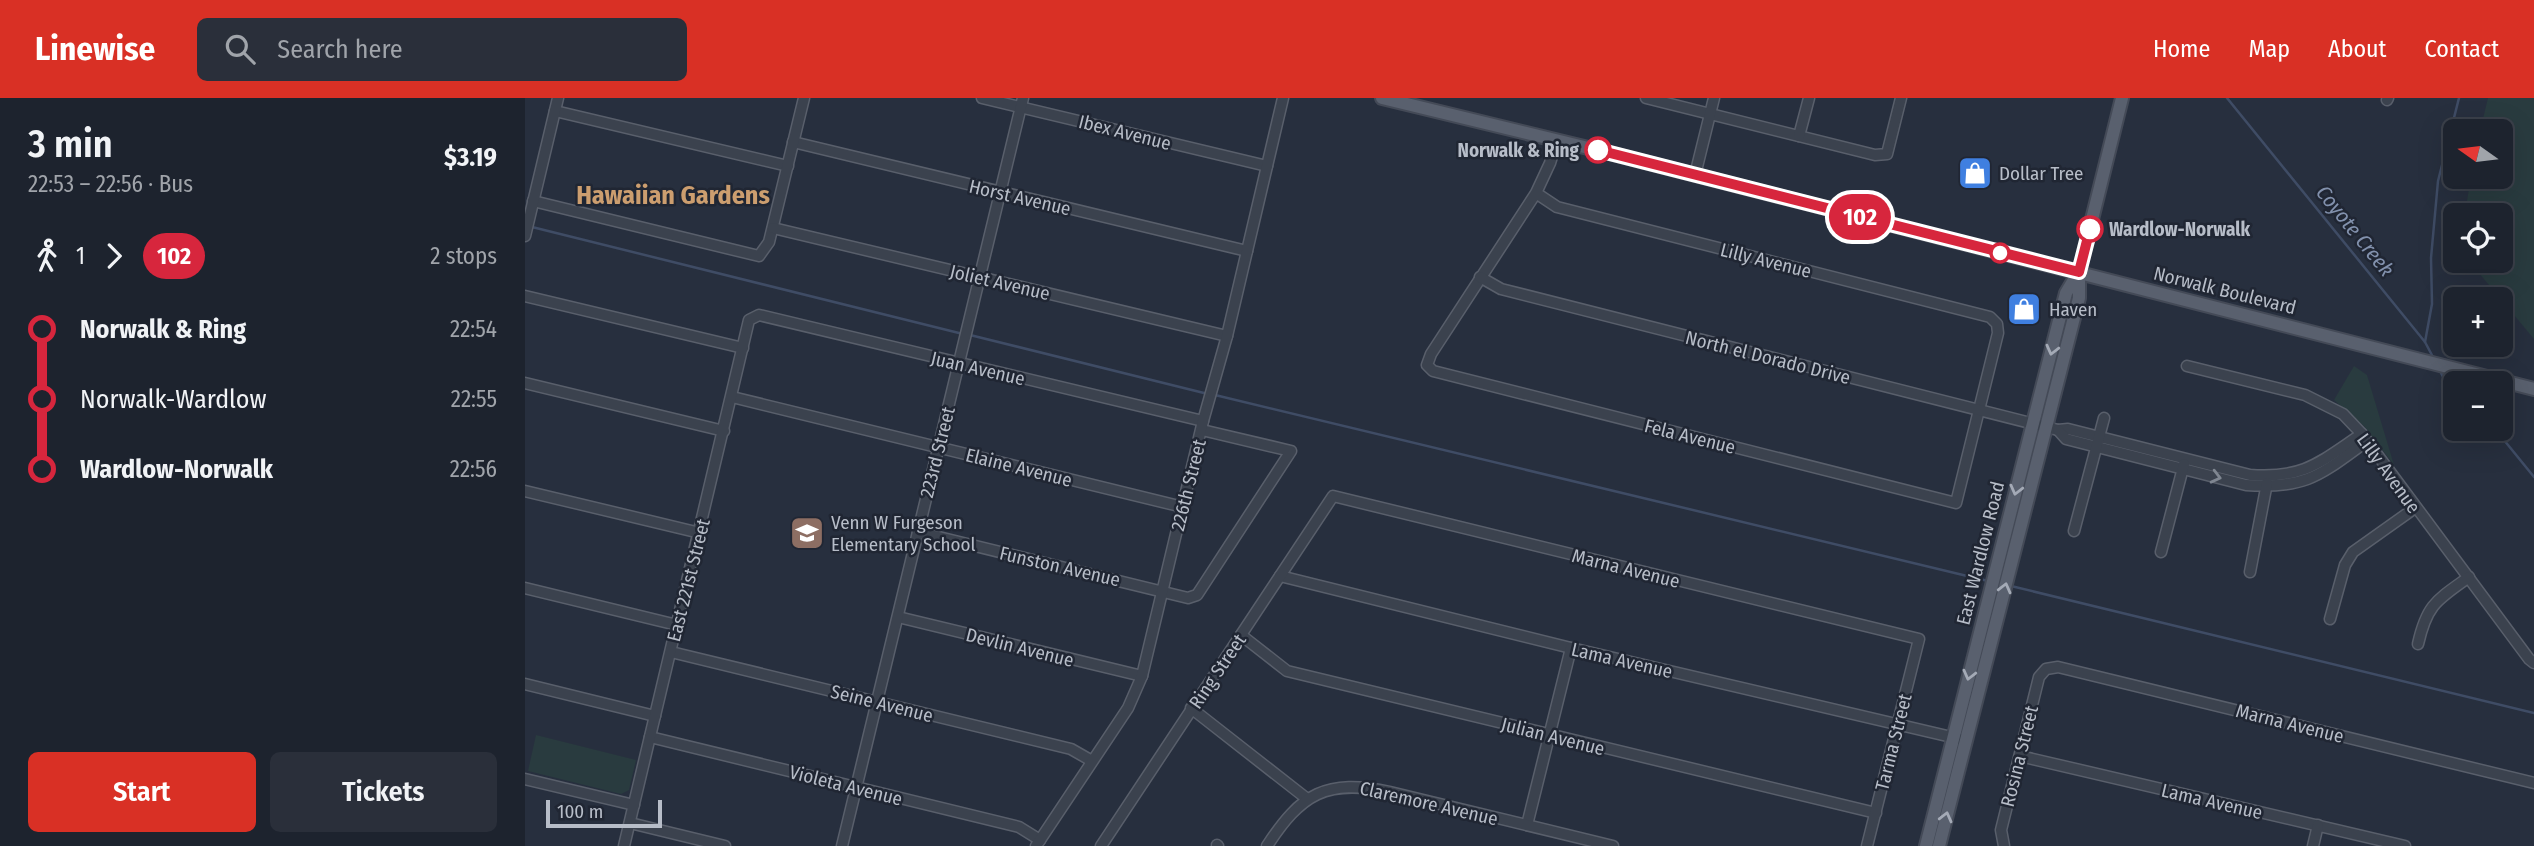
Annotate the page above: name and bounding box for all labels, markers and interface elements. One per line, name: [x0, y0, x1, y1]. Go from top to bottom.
search box: [197, 18, 687, 81]
text: Linewise: [35, 29, 155, 69]
icon: search: [221, 30, 259, 68]
text: Search here: [277, 34, 403, 65]
text: Home: [2153, 35, 2210, 63]
text: Map: [2248, 35, 2290, 63]
text: About: [2328, 35, 2386, 63]
text: Contact: [2424, 35, 2499, 63]
street label: Ibex Avenue: [1076, 110, 1173, 155]
north arrow: [2443, 119, 2513, 189]
map controls: [2443, 119, 2513, 441]
text: 3 min: [28, 121, 113, 167]
marker: Norwalk & Ring: [1585, 137, 1611, 163]
place label: Norwalk & Ring: [1458, 139, 1580, 162]
text: $3.19: [444, 142, 497, 173]
shop icon: Dollar Tree: [1956, 154, 1994, 192]
place label: Dollar Tree: [1999, 162, 2083, 185]
text: 22:53 – 22:56 · Bus: [28, 170, 193, 198]
street label: Horst Avenue: [967, 175, 1073, 220]
district label: Hawaiian Gardens: [576, 180, 770, 211]
water label: Coyote Creek: [2310, 180, 2400, 282]
line badge: 102: [1820, 194, 1900, 240]
text: 102: [1843, 203, 1877, 231]
button: locate: [2443, 203, 2513, 273]
marker: Wardlow-Norwalk: [2077, 216, 2103, 242]
place label: Wardlow-Norwalk: [2109, 218, 2250, 241]
icon: walk: [28, 237, 66, 275]
icon: forward: [95, 237, 133, 275]
street label: Lilly Avenue: [1718, 238, 1814, 283]
text: 1: [76, 242, 85, 270]
text: 102: [157, 242, 191, 270]
text: 2 stops: [430, 242, 497, 270]
unlabelled marker: [1990, 243, 2010, 263]
street label: Joliet Avenue: [948, 260, 1052, 305]
street label: Norwalk Boulevard: [2151, 262, 2299, 319]
button: +: [2443, 287, 2513, 357]
shop icon: Haven: [2005, 290, 2043, 328]
place label: Haven: [2049, 298, 2097, 321]
text: Norwalk & Ring: [80, 314, 246, 345]
text: 22:54: [450, 315, 497, 343]
street label: North el Dorado Drive: [1683, 326, 1853, 389]
one-way arrow: [2046, 344, 2060, 356]
street label: Juan Avenue: [929, 346, 1027, 390]
button: −: [2443, 371, 2513, 441]
text: Norwalk-Wardlow: [80, 384, 267, 415]
text: 22:55: [451, 385, 497, 413]
street label: 223rd Street: [915, 404, 960, 500]
street label: Fela Avenue: [1642, 414, 1738, 459]
street label: Lilly Avenue: [2352, 429, 2425, 518]
street label: 226th Street: [1166, 436, 1211, 533]
street label: Elaine Avenue: [963, 443, 1074, 492]
text: Wardlow-Norwalk: [80, 454, 273, 485]
text: 22:56: [450, 455, 497, 483]
one-way arrow: [2210, 469, 2222, 483]
street label: East Wardlow Road: [1952, 479, 2009, 627]
one-way arrow: [2010, 484, 2024, 496]
place label: Venn W Furgeson Elementary School: [831, 511, 976, 556]
school or university icon: Venn W Furgeson Elementary School: [788, 514, 826, 552]
street label: East 221st Street: [662, 515, 715, 644]
street label: Funston Avenue: [997, 541, 1122, 592]
street label: Marna Avenue: [1570, 544, 1682, 593]
one-way arrow: [1997, 582, 2011, 594]
street label: Devlin Avenue: [964, 623, 1076, 672]
street label: Ring Street: [1184, 629, 1251, 713]
street label: Lama Avenue: [1569, 638, 1675, 683]
one-way arrow: [1963, 669, 1977, 681]
street label: Seine Avenue: [828, 680, 935, 727]
street label: Tarma Street: [1870, 691, 1917, 793]
street label: Marna Avenue: [2234, 699, 2346, 748]
street label: Rosina Street: [1996, 702, 2043, 809]
street label: Julian Avenue: [1499, 713, 1607, 760]
button: Start: [28, 752, 256, 832]
button: Tickets: [270, 752, 497, 832]
street label: Violeta Avenue: [787, 760, 905, 811]
street label: Claremore Avenue: [1358, 776, 1500, 831]
street label: Lama Avenue: [2159, 779, 2265, 824]
scale bar: [546, 797, 661, 829]
text: 100 m: [557, 800, 603, 823]
one-way arrow: [1938, 811, 1952, 823]

